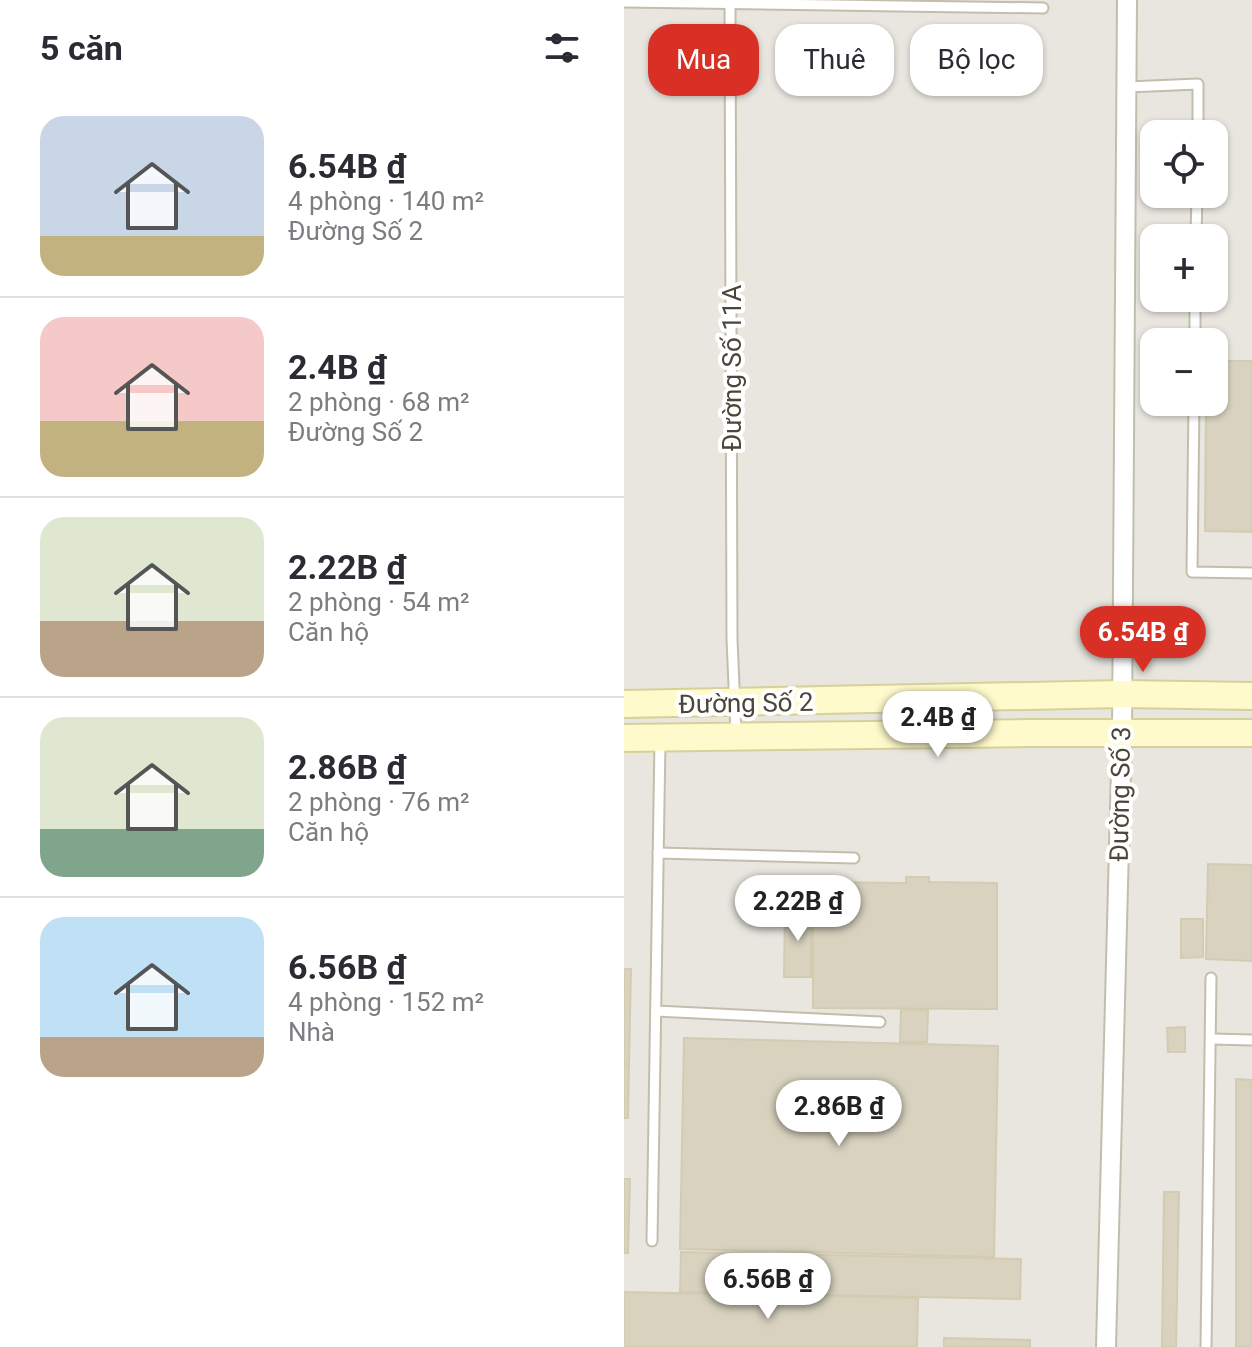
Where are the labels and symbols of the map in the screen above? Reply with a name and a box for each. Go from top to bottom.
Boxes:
street label: Đường Số 11A [717,285,747,451]
pin: 6.54B ₫ [1069,606,1217,674]
street label: Đường Số 2 [678,687,814,719]
pin: 2.4B ₫ [873,691,1003,759]
street label: Đường Số 3 [1104,726,1136,862]
pin: 2.22B ₫ [724,875,872,943]
pin: 2.86B ₫ [765,1080,913,1148]
pin: 6.56B ₫ [694,1253,842,1321]

